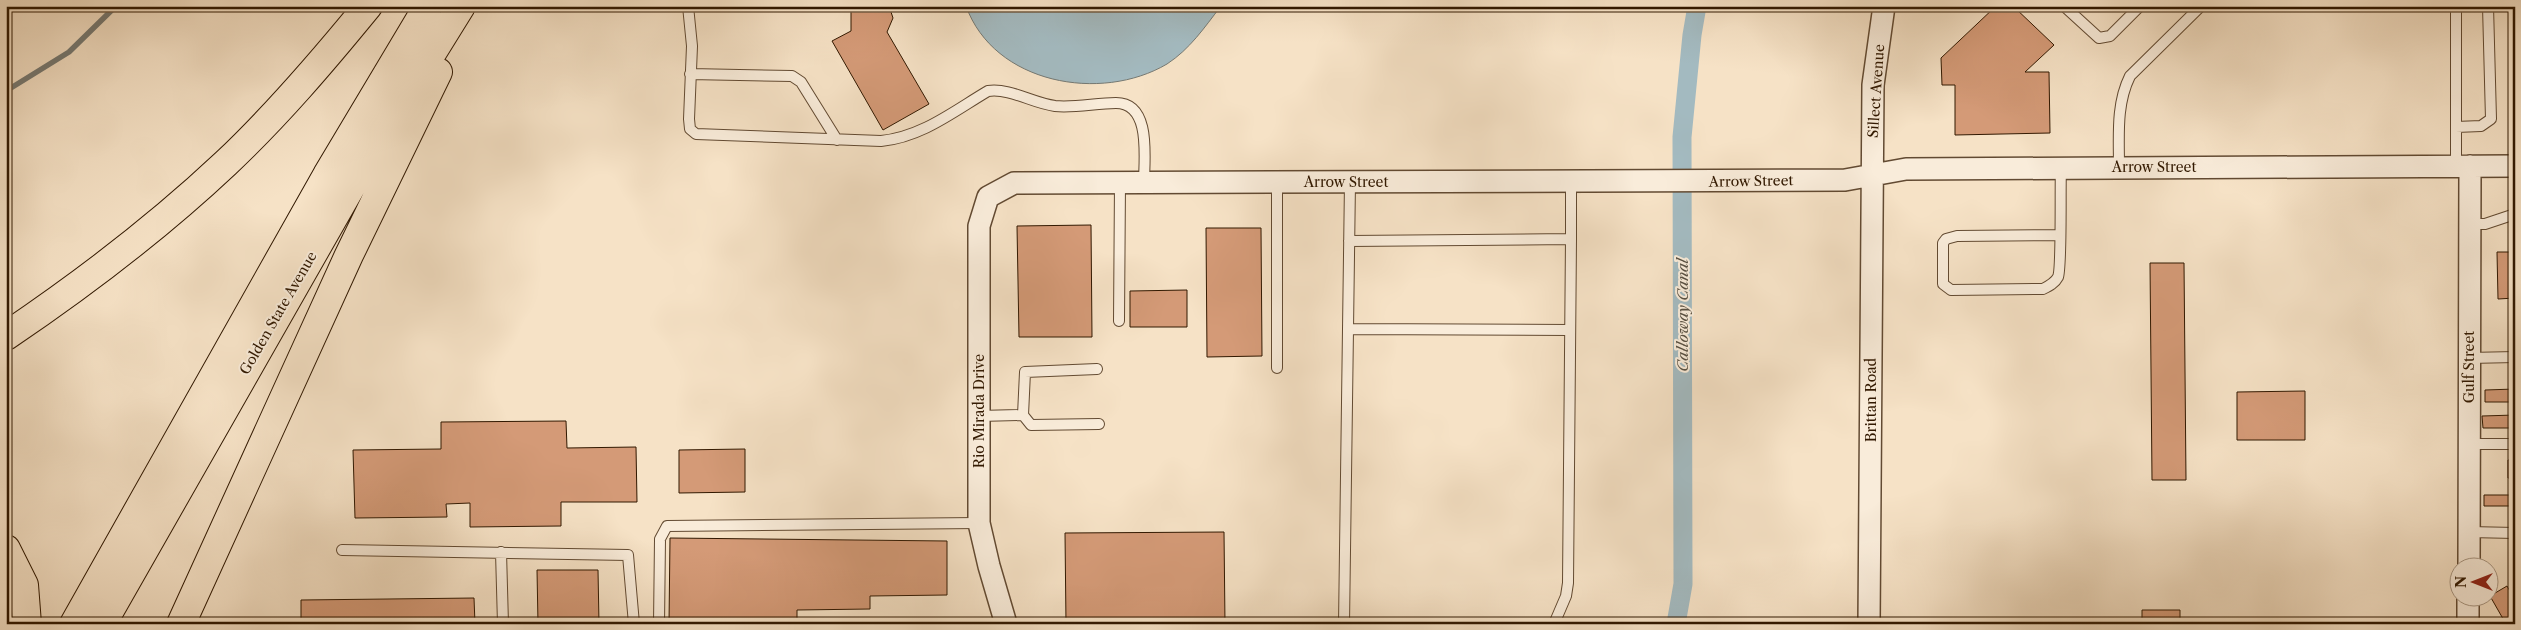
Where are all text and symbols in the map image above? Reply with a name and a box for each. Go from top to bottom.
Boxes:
street label: Sillect Avenue [1864,43,1888,139]
street label: Arrow Street [2111,158,2196,176]
street label: Arrow Street [1707,171,1794,191]
street label: Arrow Street [1303,173,1388,191]
street label: Golden State Avenue [235,248,321,378]
water label: Calloway Canal [1673,256,1692,372]
street label: Gulf Street [2460,331,2478,403]
street label: Rio Mirada Drive [970,354,988,468]
street label: Brittan Road [1862,357,1880,442]
north arrow [2448,558,2498,608]
text: N [2452,576,2470,588]

